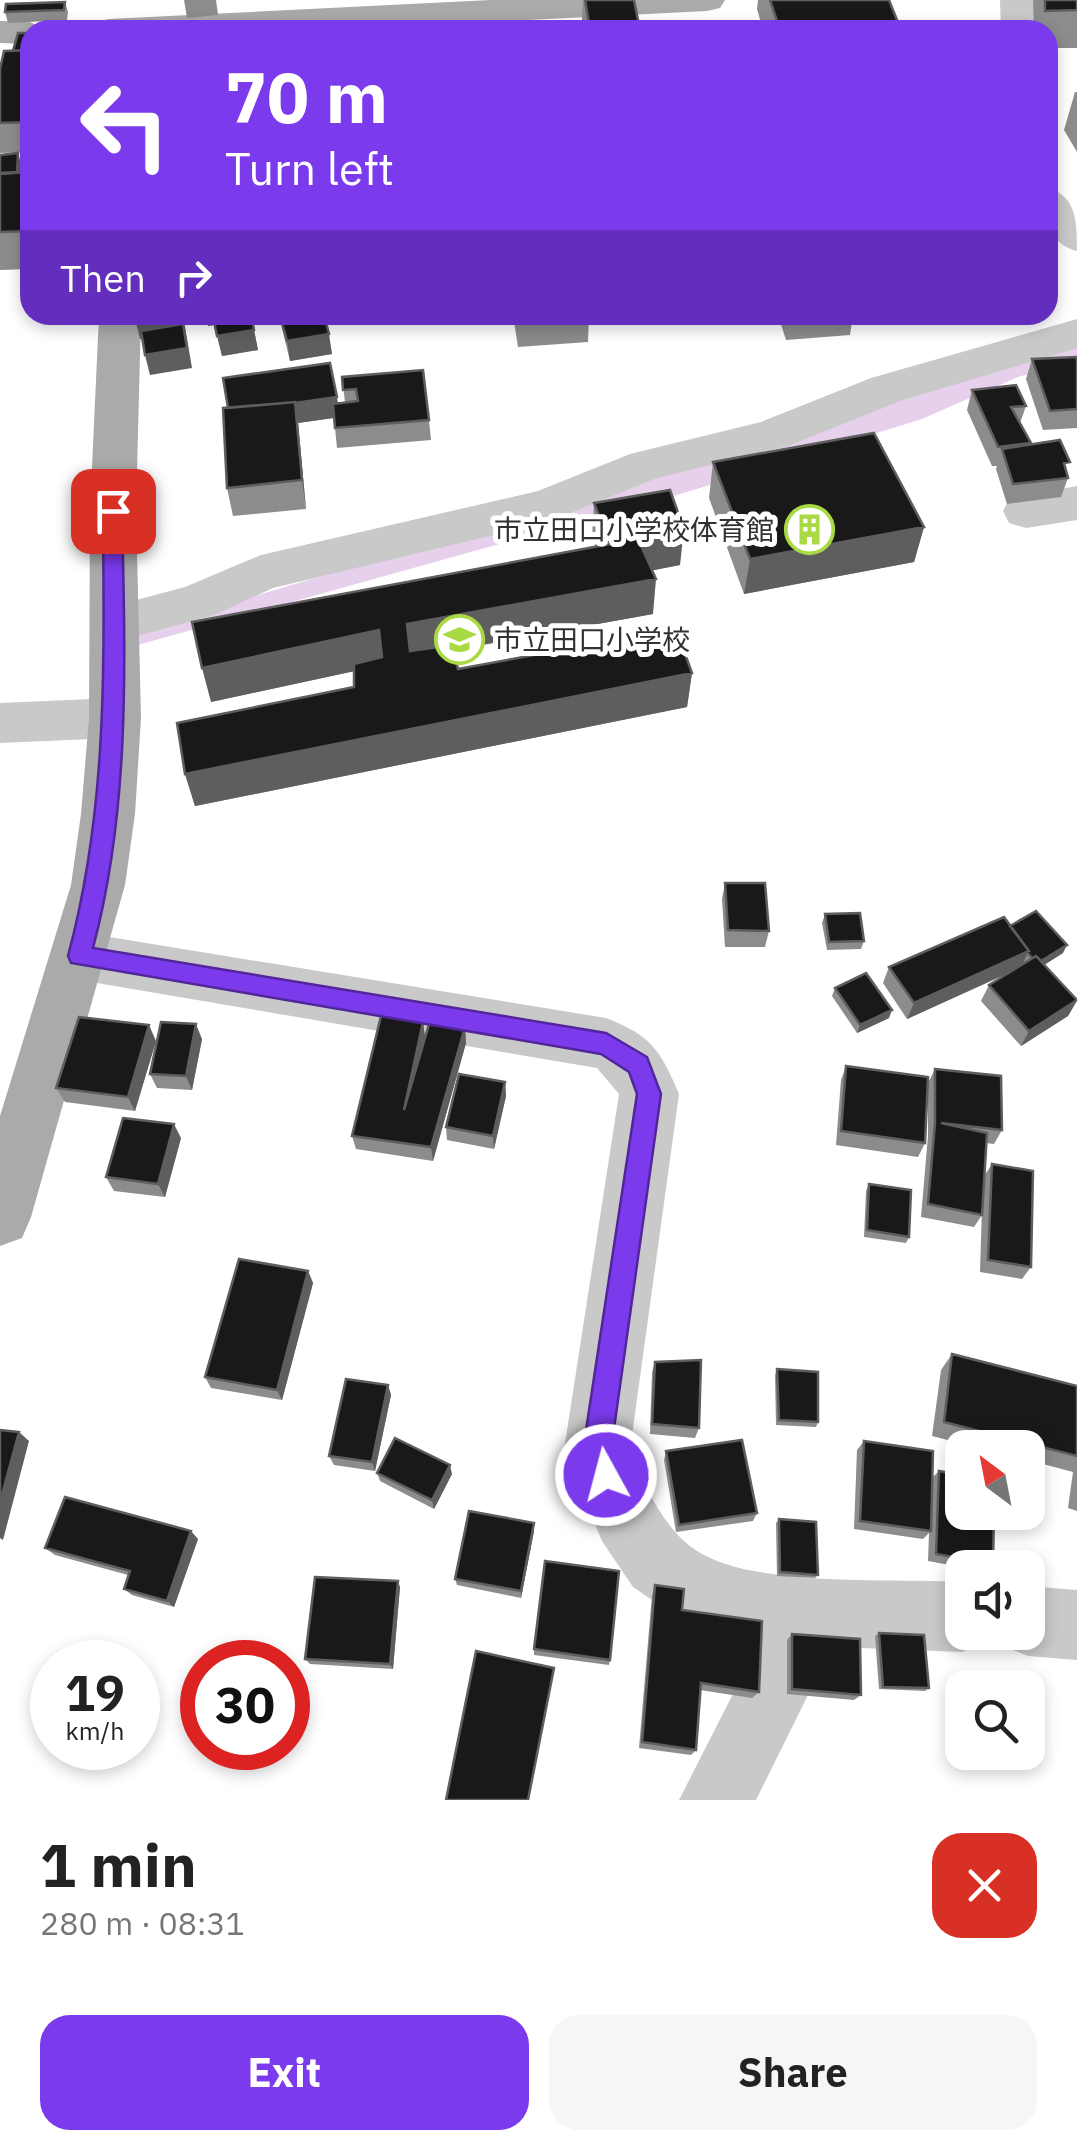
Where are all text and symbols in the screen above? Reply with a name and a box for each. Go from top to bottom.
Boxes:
text: 70 m [225,51,388,142]
icon: left [60,60,190,190]
text: Turn left [225,139,394,197]
icon: right [166,250,221,305]
text: Then [60,253,146,302]
pin [71,469,156,554]
icon: arrive [86,484,141,539]
building icon: 市立田口小学校体育館 [783,504,835,556]
place label: 市立田口小学校体育館 [494,511,774,548]
school or university icon: 市立田口小学校 [433,614,485,666]
place label: 市立田口小学校 [494,621,690,658]
position arrow [554,1423,658,1527]
north arrow [945,1430,1045,1530]
map controls [945,1430,1045,1770]
button: sound [945,1550,1045,1650]
speed limit sign: 30 [180,1640,310,1770]
text: 19 [65,1660,125,1725]
button: search [945,1670,1045,1770]
text: km/h [66,1714,124,1747]
text: 1 min [40,1825,197,1904]
button: close [932,1833,1037,1938]
text: 280 m · 08:31 [40,1902,245,1944]
button: Exit [40,2015,529,2130]
button: Share [549,2015,1037,2130]

